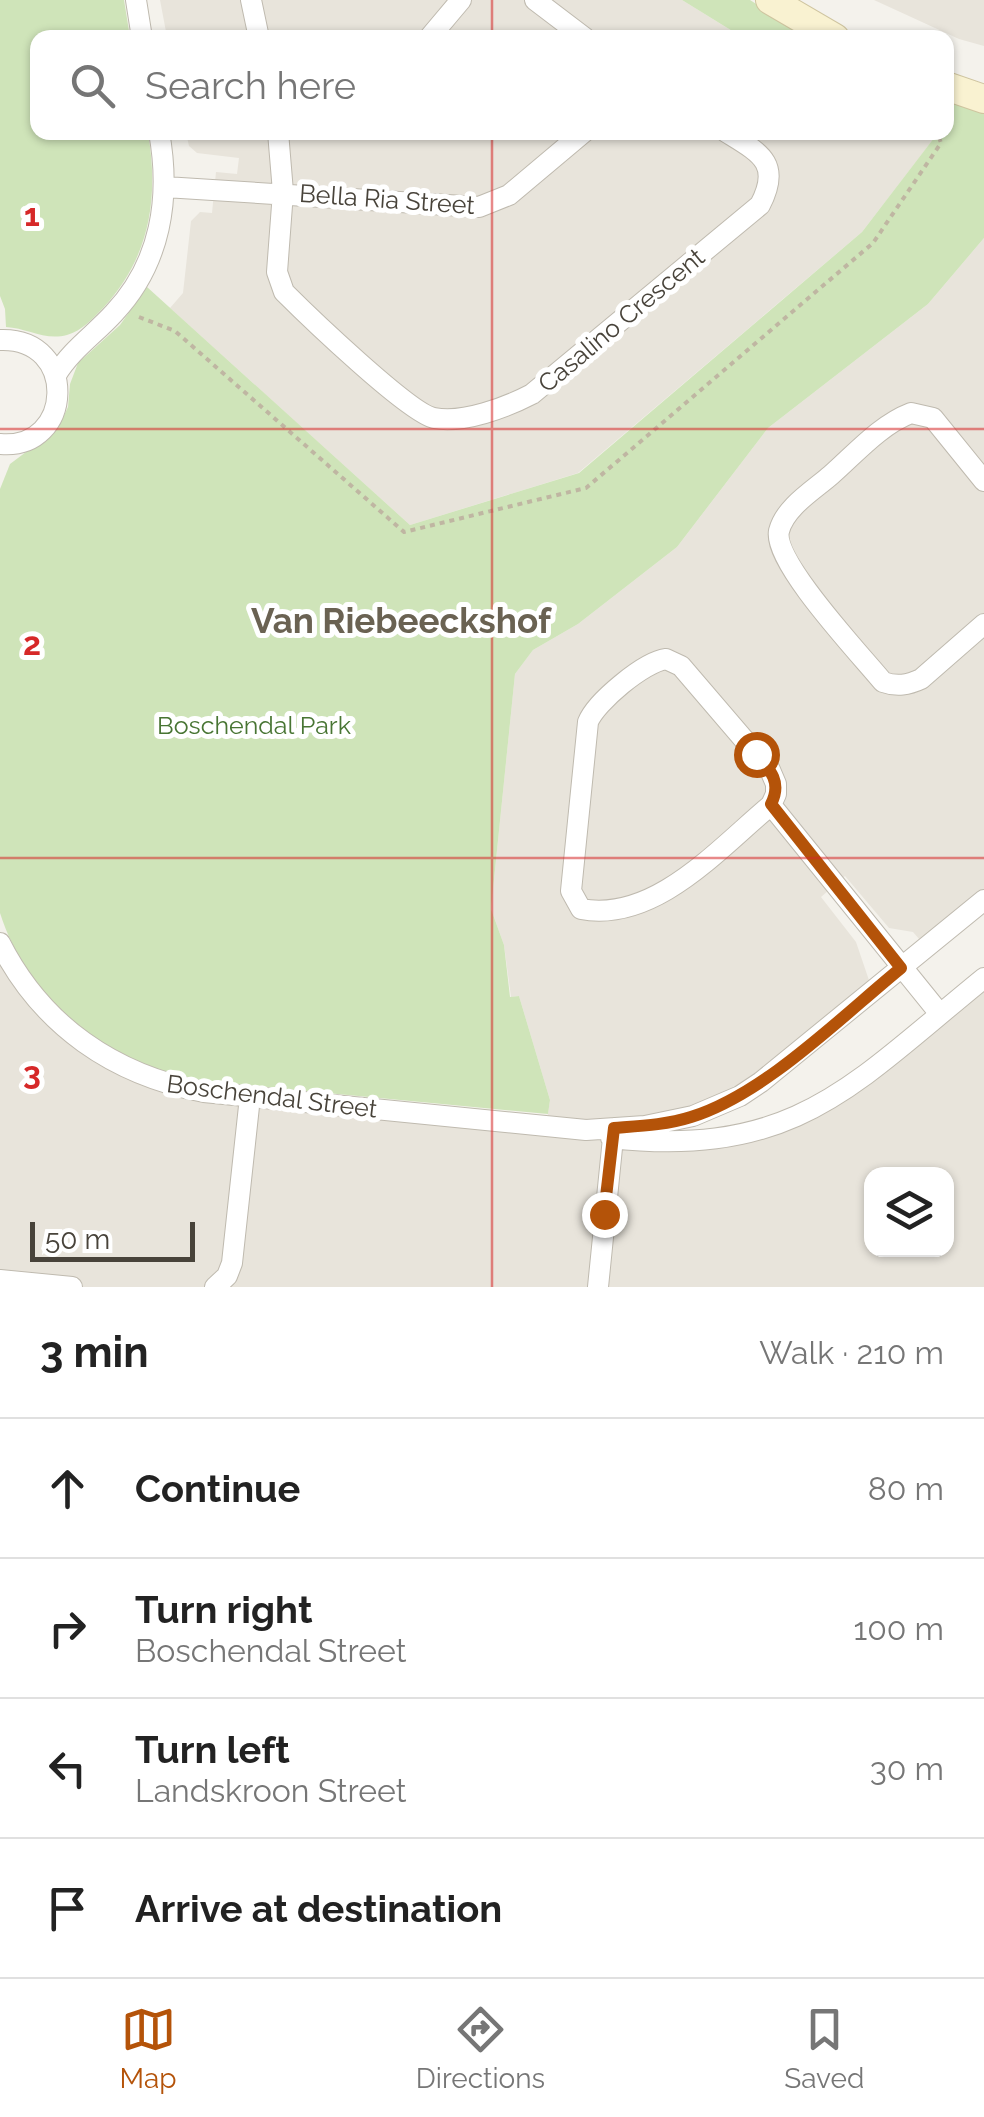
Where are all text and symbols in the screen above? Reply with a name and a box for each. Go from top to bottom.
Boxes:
search box [30,30,954,140]
icon: search [65,58,120,113]
text: Search here [145,63,356,108]
street label: Bella Ria Street [298,178,476,220]
text: 1 [24,196,40,233]
street label: Casalino Crescent [532,241,711,398]
district label: Van Riebeeckshof [251,600,552,641]
text: 2 [23,625,41,662]
park label: Boschendal Park [157,710,352,740]
route start [734,732,780,778]
text: 3 [23,1054,41,1091]
street label: Boschendal Street [165,1068,380,1124]
map controls [864,1167,954,1257]
button: layers [864,1167,954,1257]
route end [582,1192,628,1238]
scale bar [30,1217,195,1262]
text: 50 m [45,1223,110,1256]
text: 3 min [40,1328,149,1377]
text: Walk · 210 m [759,1334,944,1371]
icon: ahead [40,1461,95,1516]
text: Continue [135,1466,300,1511]
text: 80 m [868,1470,944,1507]
text: Turn right [135,1587,312,1632]
icon: right [40,1601,95,1656]
text: 100 m [854,1610,944,1647]
text: Boschendal Street [135,1632,406,1669]
text: Turn left [135,1727,290,1772]
icon: left [40,1741,95,1796]
text: 30 m [870,1750,944,1787]
text: Landskroon Street [135,1772,406,1809]
icon: arrive [40,1881,95,1936]
text: Arrive at destination [135,1886,502,1931]
tab: Map [120,2002,177,2095]
tab: Directions [416,2002,545,2095]
tab: Saved [784,2002,864,2095]

